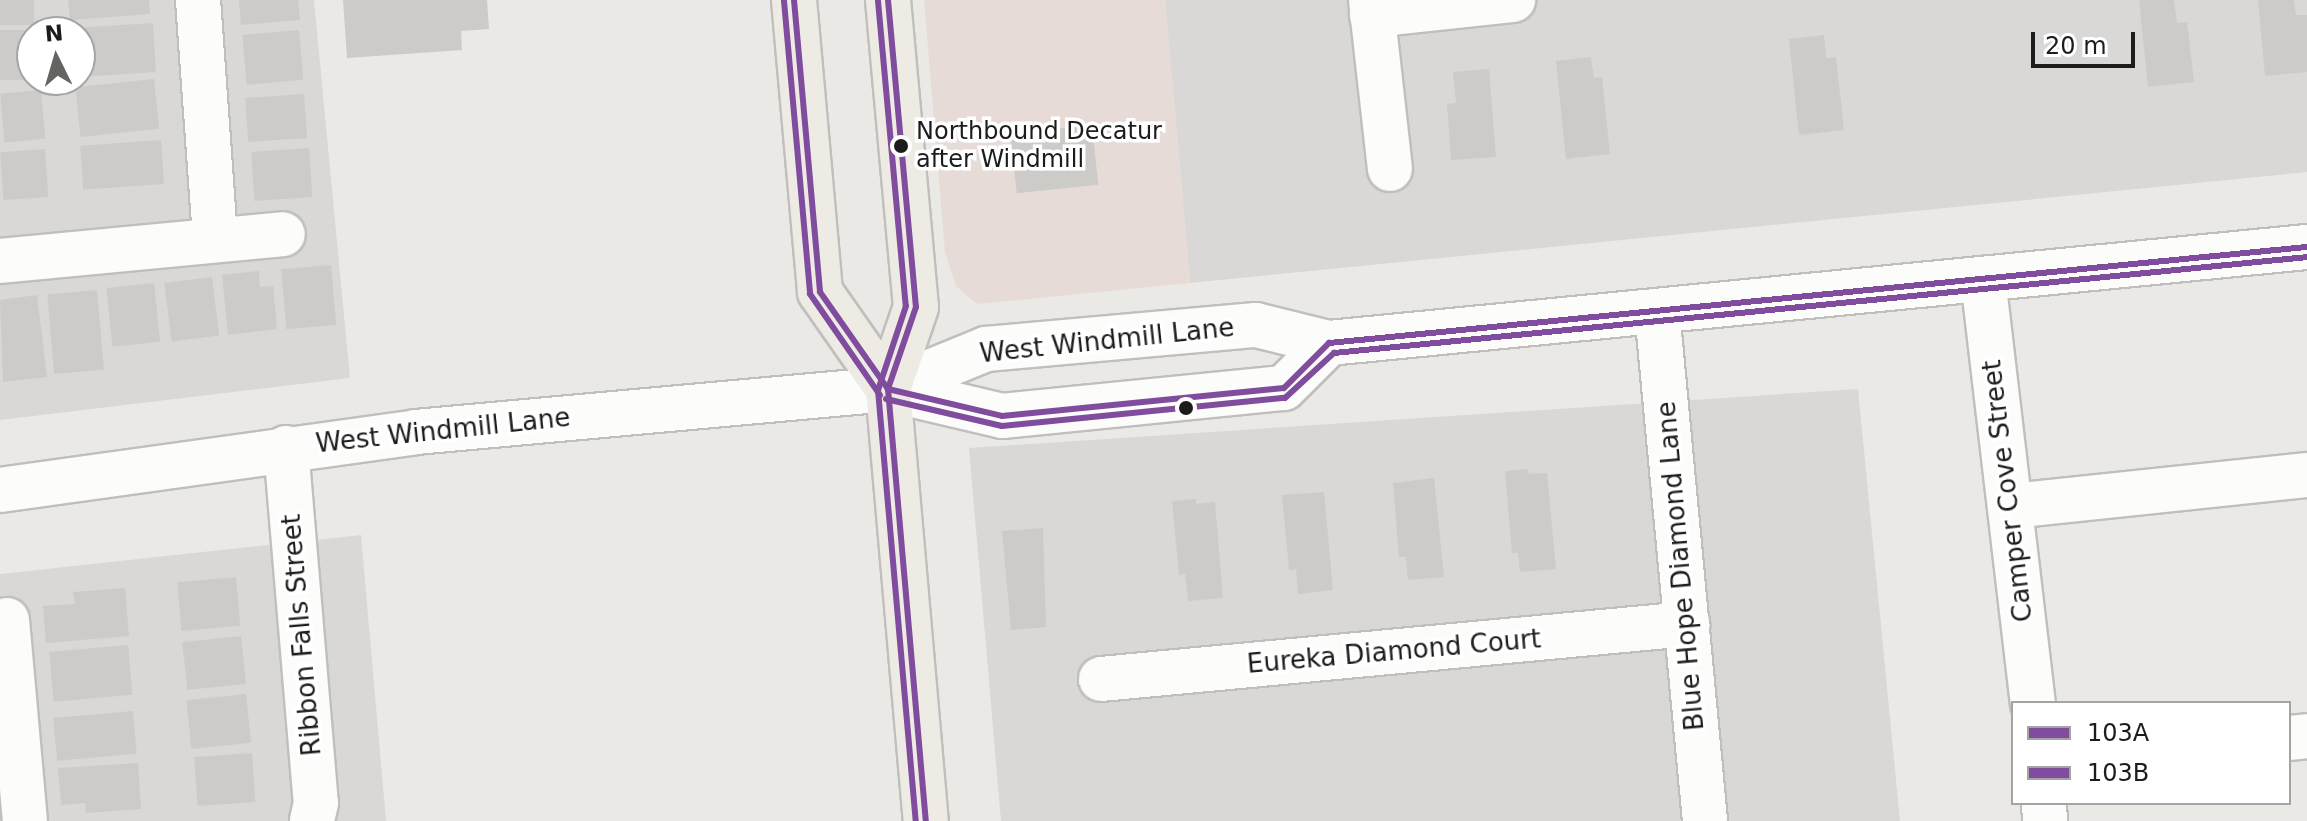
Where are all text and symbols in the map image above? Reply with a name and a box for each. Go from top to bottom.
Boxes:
north arrow [16,16,96,96]
scale bar [2035,16,2139,66]
text: N [44,20,64,47]
text: 20 m [2045,32,2107,60]
place label: Northbound Decatur after Windmill [916,118,1162,174]
marker: Northbound Decatur after Windmill [893,138,909,154]
street label: West Windmill Lane [978,312,1236,370]
street label: Camper Cove Street [1976,358,2040,624]
unlabelled marker [1178,400,1194,416]
street label: Blue Hope Diamond Lane [1651,400,1711,732]
street label: West Windmill Lane [314,402,572,460]
street label: Ribbon Falls Street [276,513,328,757]
street label: Eureka Diamond Court [1246,624,1542,680]
legend [2011,701,2291,805]
text: 103A [2087,719,2149,747]
text: 103B [2087,759,2149,787]

